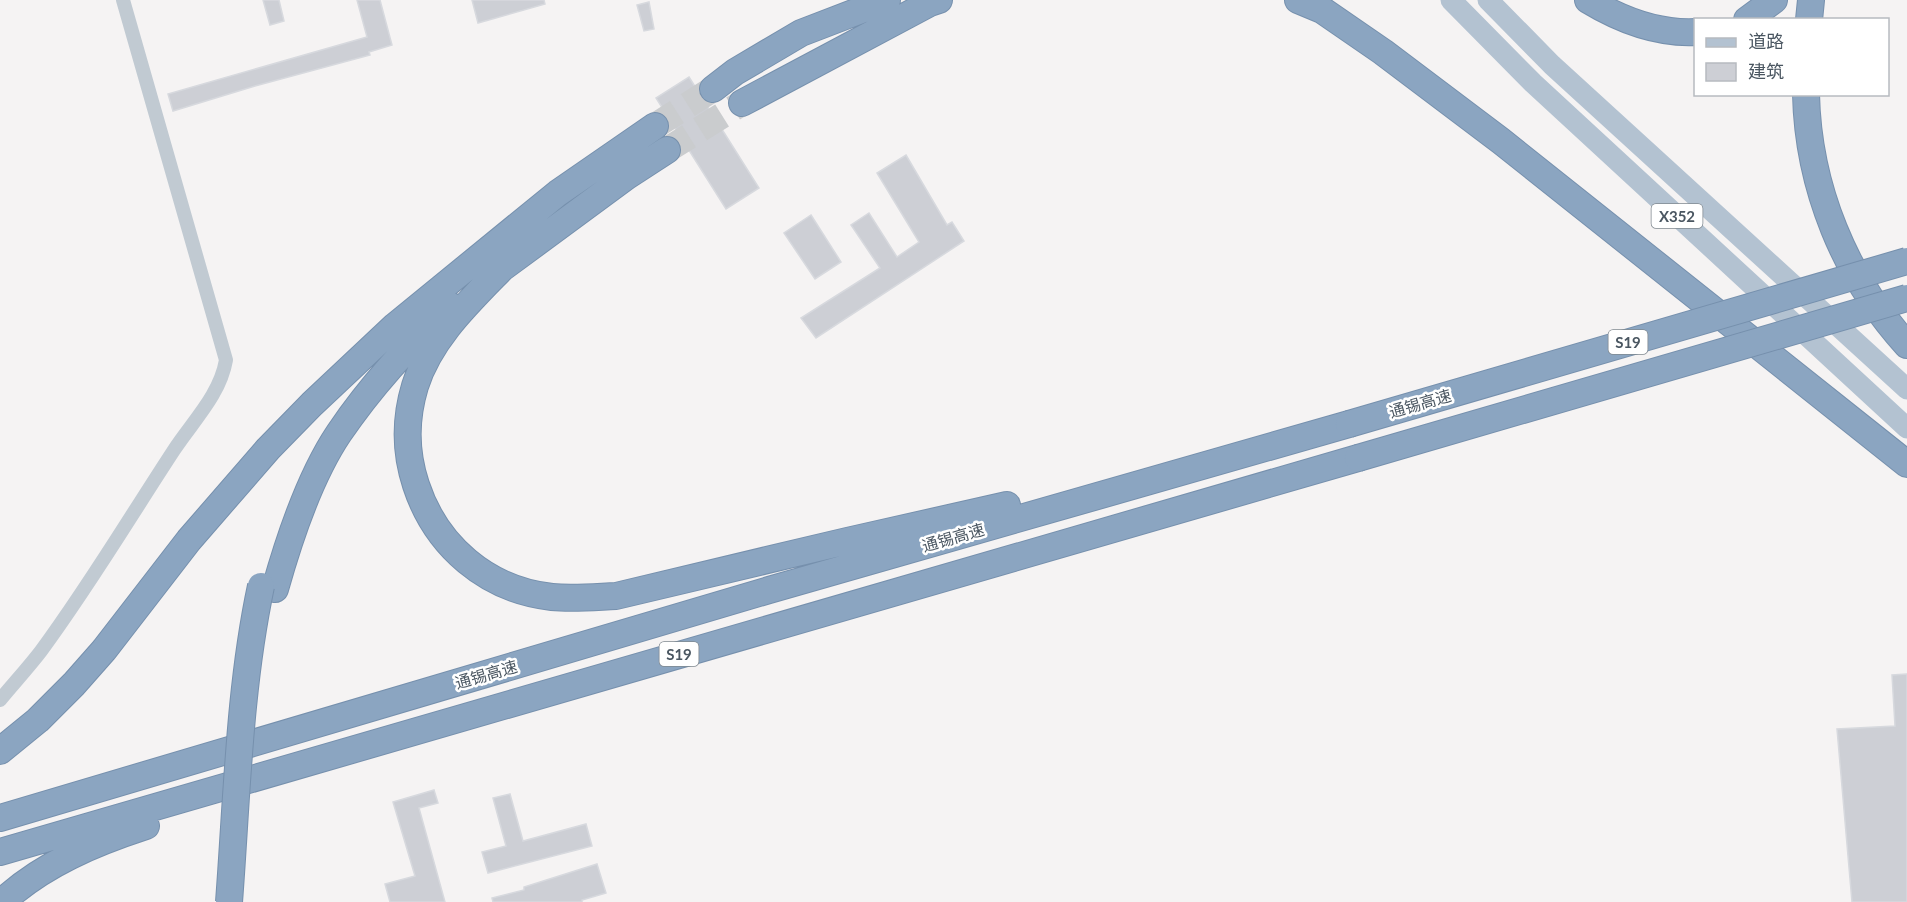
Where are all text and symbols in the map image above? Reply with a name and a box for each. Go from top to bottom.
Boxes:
legend [1694,18,1889,96]
text: 道路 [1748,30,1784,52]
text: 建筑 [1748,60,1784,82]
road number: X352 [1652,204,1702,228]
road number: S19 [1608,330,1648,354]
street label: 通锡高速 [1387,385,1453,421]
street label: 通锡高速 [920,519,986,555]
road number: S19 [660,642,698,666]
street label: 通锡高速 [453,656,519,692]

